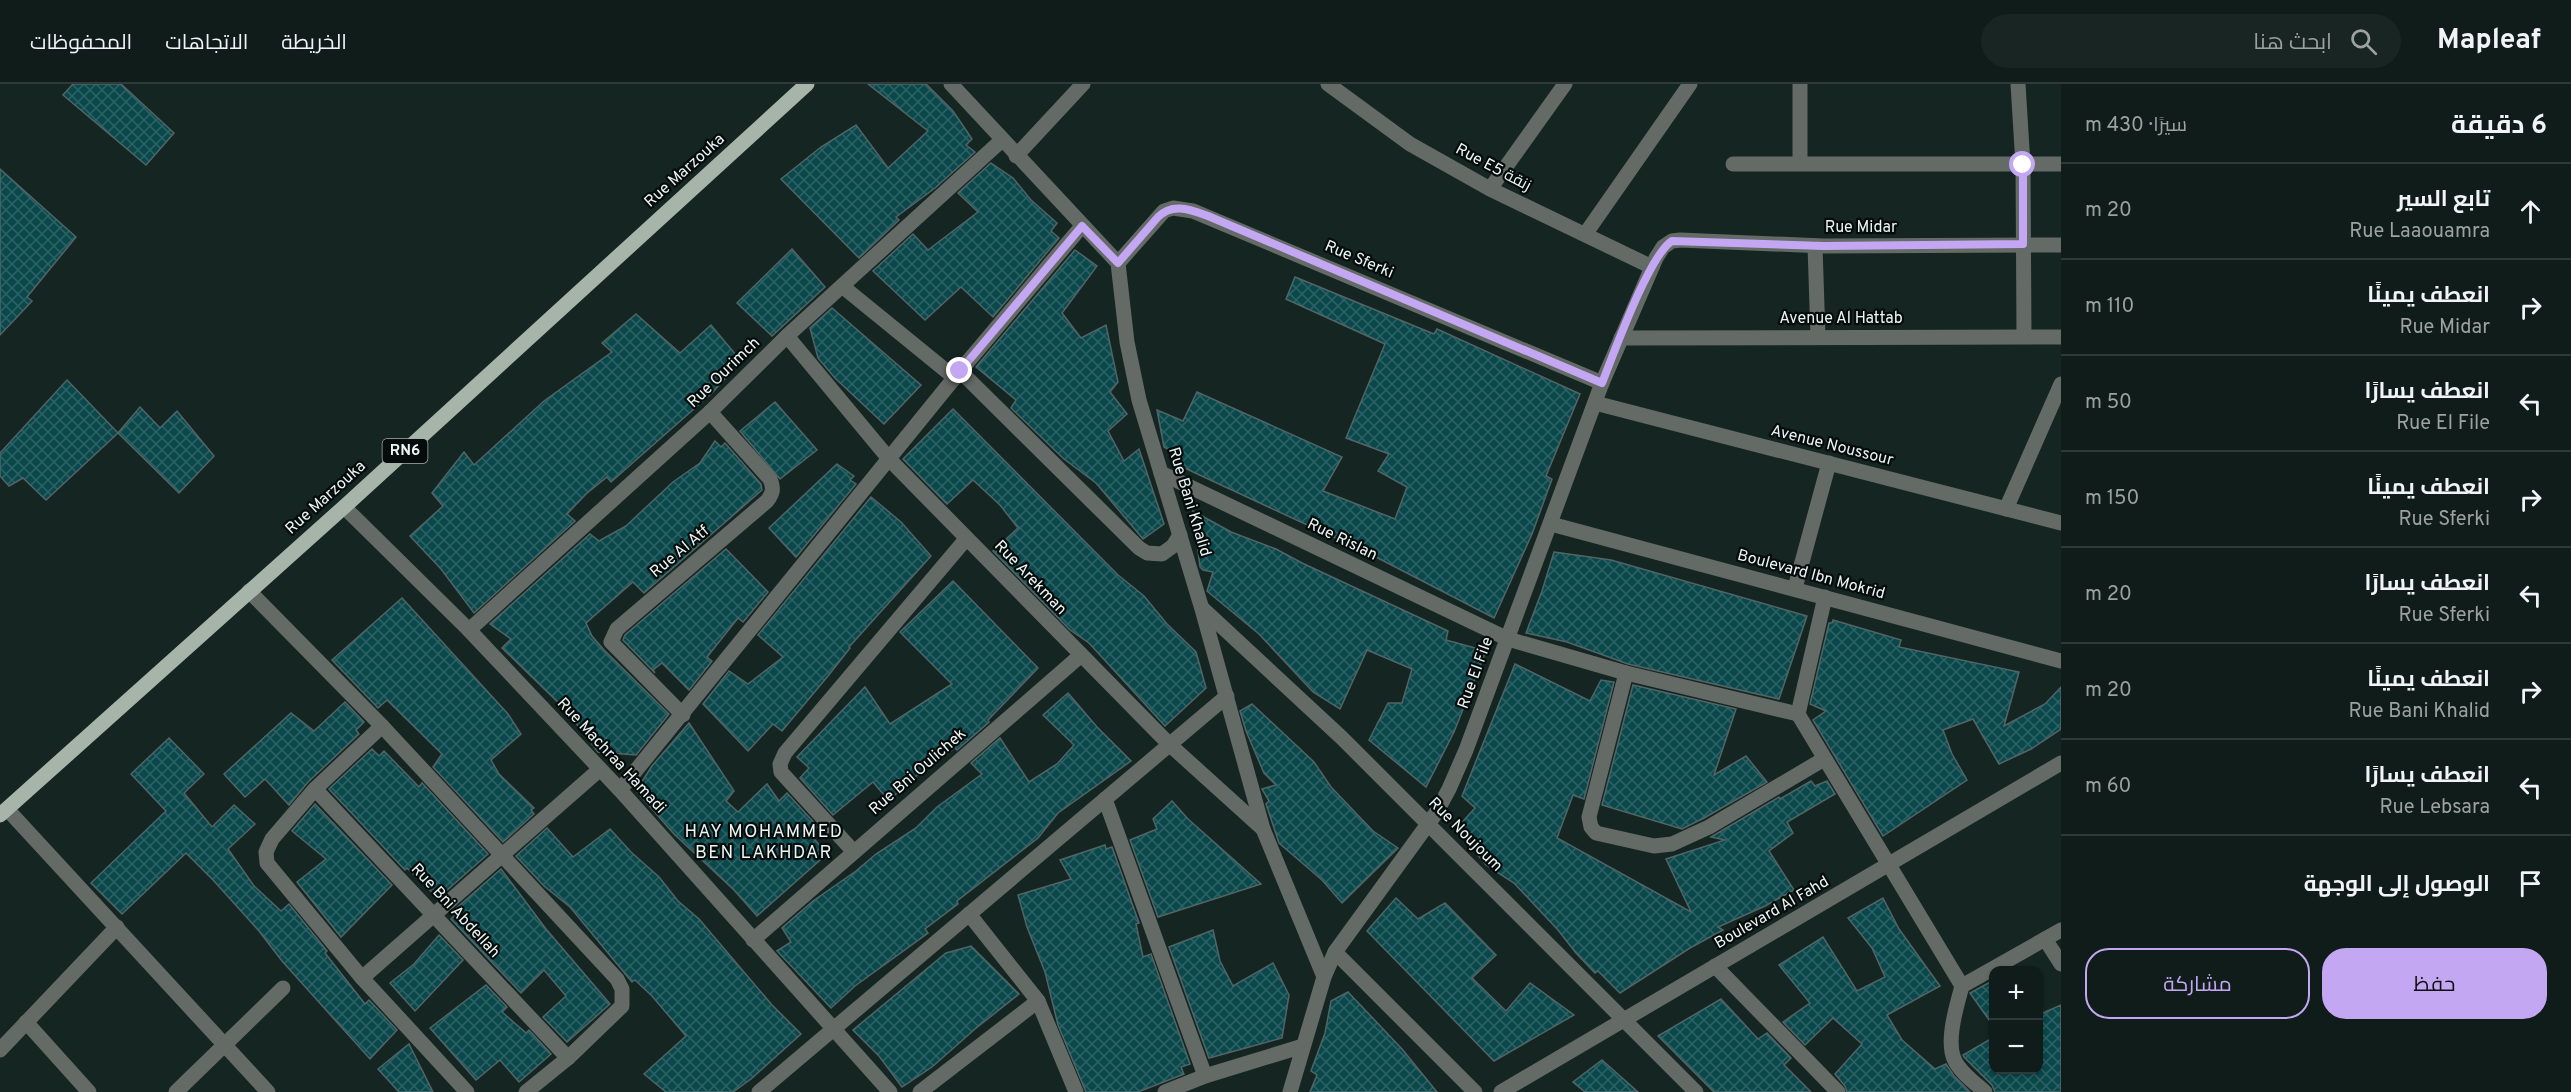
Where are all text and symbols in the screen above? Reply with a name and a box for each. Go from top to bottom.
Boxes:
search box [1981,14,2401,68]
text: Mapleaf [2437,23,2541,59]
icon: search [2347,25,2380,58]
text: المحفوظات [30,30,132,57]
text: الاتجاهات [165,30,248,57]
text: الخريطة [281,30,347,57]
text: ابحث هنا [2253,30,2332,57]
text: 6 دقيقة [2451,110,2547,143]
text: سيرًا · 430 m [2085,113,2187,139]
street label: Rue Marzouka [641,130,729,212]
street label: Rue E5 زنقة [1452,140,1534,196]
route start [2009,151,2035,177]
text: تابع السير [2397,187,2490,214]
icon: ahead [2514,195,2547,228]
text: 20 m [2085,198,2132,224]
street label: Rue Midar [1825,218,1897,238]
text: Rue Laaouamra [2349,219,2490,245]
street label: Rue Sferki [1321,237,1397,283]
text: انعطف يمينًا [2367,283,2490,310]
icon: right [2514,291,2547,324]
text: 110 m [2085,294,2134,320]
street label: Avenue Al Hattab [1779,309,1903,329]
text: Rue Midar [2399,315,2490,341]
street label: Rue Ourimch [683,333,765,413]
route end [946,357,972,383]
text: انعطف يسارًا [2365,379,2490,406]
icon: left [2514,387,2547,420]
text: 50 m [2085,390,2132,416]
text: Rue El File [2396,411,2490,437]
street label: Avenue Noussour [1769,421,1895,471]
road number: RN6 [382,439,428,463]
street label: Rue Bani Khalid [1163,445,1215,559]
street label: Rue Marzouka [282,457,370,539]
text: انعطف يمينًا [2367,475,2490,502]
icon: right [2514,483,2547,516]
text: 150 m [2085,486,2139,512]
text: Rue Sferki [2399,507,2490,533]
street label: Rue Rislan [1304,514,1380,566]
street label: Rue Al Atf [646,521,714,583]
street label: Rue Arekman [989,536,1071,620]
street label: Boulevard Ibn Mokrid [1735,546,1887,604]
text: انعطف يسارًا [2365,571,2490,598]
icon: left [2514,579,2547,612]
text: 20 m [2085,582,2132,608]
text: Rue Sferki [2399,603,2490,629]
street label: Rue El File [1454,634,1498,712]
text: انعطف يمينًا [2367,667,2490,694]
icon: right [2514,675,2547,708]
text: 20 m [2085,678,2132,704]
street label: Rue Machraa Hamadi [552,694,670,818]
text: Rue Bani Khalid [2349,699,2490,725]
street label: Rue Bni Oulichek [865,724,971,820]
text: انعطف يسارًا [2365,763,2490,790]
icon: left [2514,771,2547,804]
text: 60 m [2085,774,2131,800]
street label: Rue Noujoum [1424,794,1506,876]
text: Rue Lebsara [2380,795,2490,821]
district label: HAY MOHAMMED BEN LAKHDAR [684,821,844,865]
street label: Rue Bni Abdellah [406,860,504,962]
icon: arrive [2514,867,2547,900]
street label: Boulevard Al Fahd [1711,872,1833,954]
text: الوصول إلى الوجهة [2304,872,2490,899]
button: مشاركة [2085,948,2310,1019]
button: حفظ [2322,948,2547,1019]
map controls [1989,966,2043,1074]
button: + [1989,966,2043,1020]
button: − [1989,1020,2043,1074]

